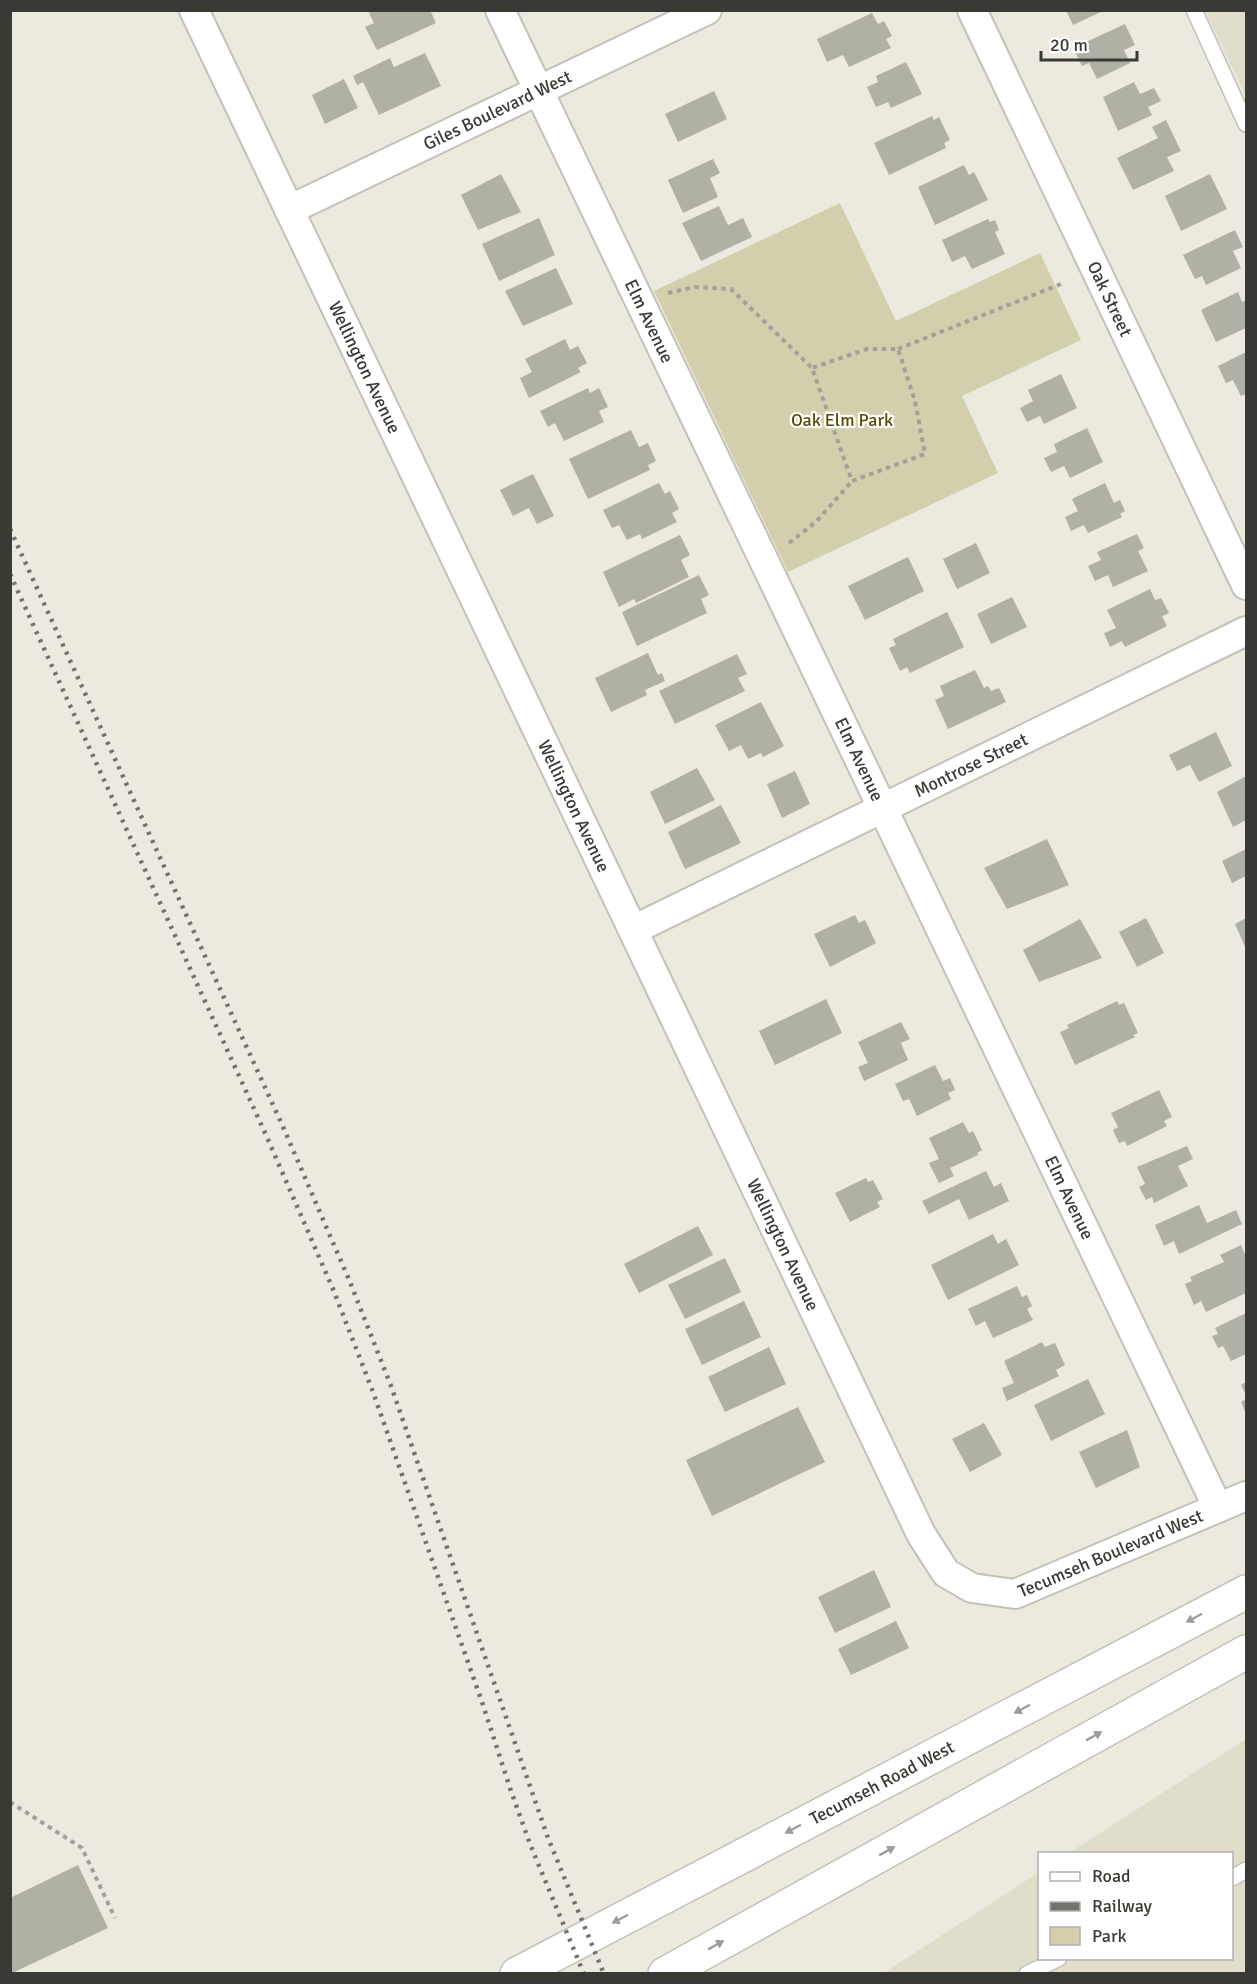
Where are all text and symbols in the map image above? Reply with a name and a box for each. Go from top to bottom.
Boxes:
scale bar [1041,24,1137,62]
text: 20 m [1050,34,1088,56]
street label: Giles Boulevard West [420,66,575,155]
street label: Oak Street [1082,258,1137,340]
street label: Elm Avenue [620,276,679,367]
street label: Wellington Avenue [324,298,405,437]
park label: Oak Elm Park [791,409,893,431]
street label: Elm Avenue [830,714,889,805]
street label: Montrose Street [911,728,1031,802]
street label: Wellington Avenue [533,736,615,876]
street label: Elm Avenue [1040,1152,1099,1243]
street label: Wellington Avenue [742,1175,824,1314]
street label: Tecumseh Boulevard West [1015,1505,1206,1602]
one-way arrow [1186,1614,1203,1623]
one-way arrow [1013,1704,1030,1714]
one-way arrow [1086,1731,1103,1741]
street label: Tecumseh Road West [806,1736,958,1830]
one-way arrow [784,1824,801,1834]
one-way arrow [878,1846,895,1856]
legend [1038,1852,1233,1960]
text: Road [1092,1865,1131,1887]
text: Railway [1092,1895,1153,1917]
one-way arrow [612,1915,629,1924]
text: Park [1092,1925,1127,1947]
one-way arrow [708,1940,725,1950]

